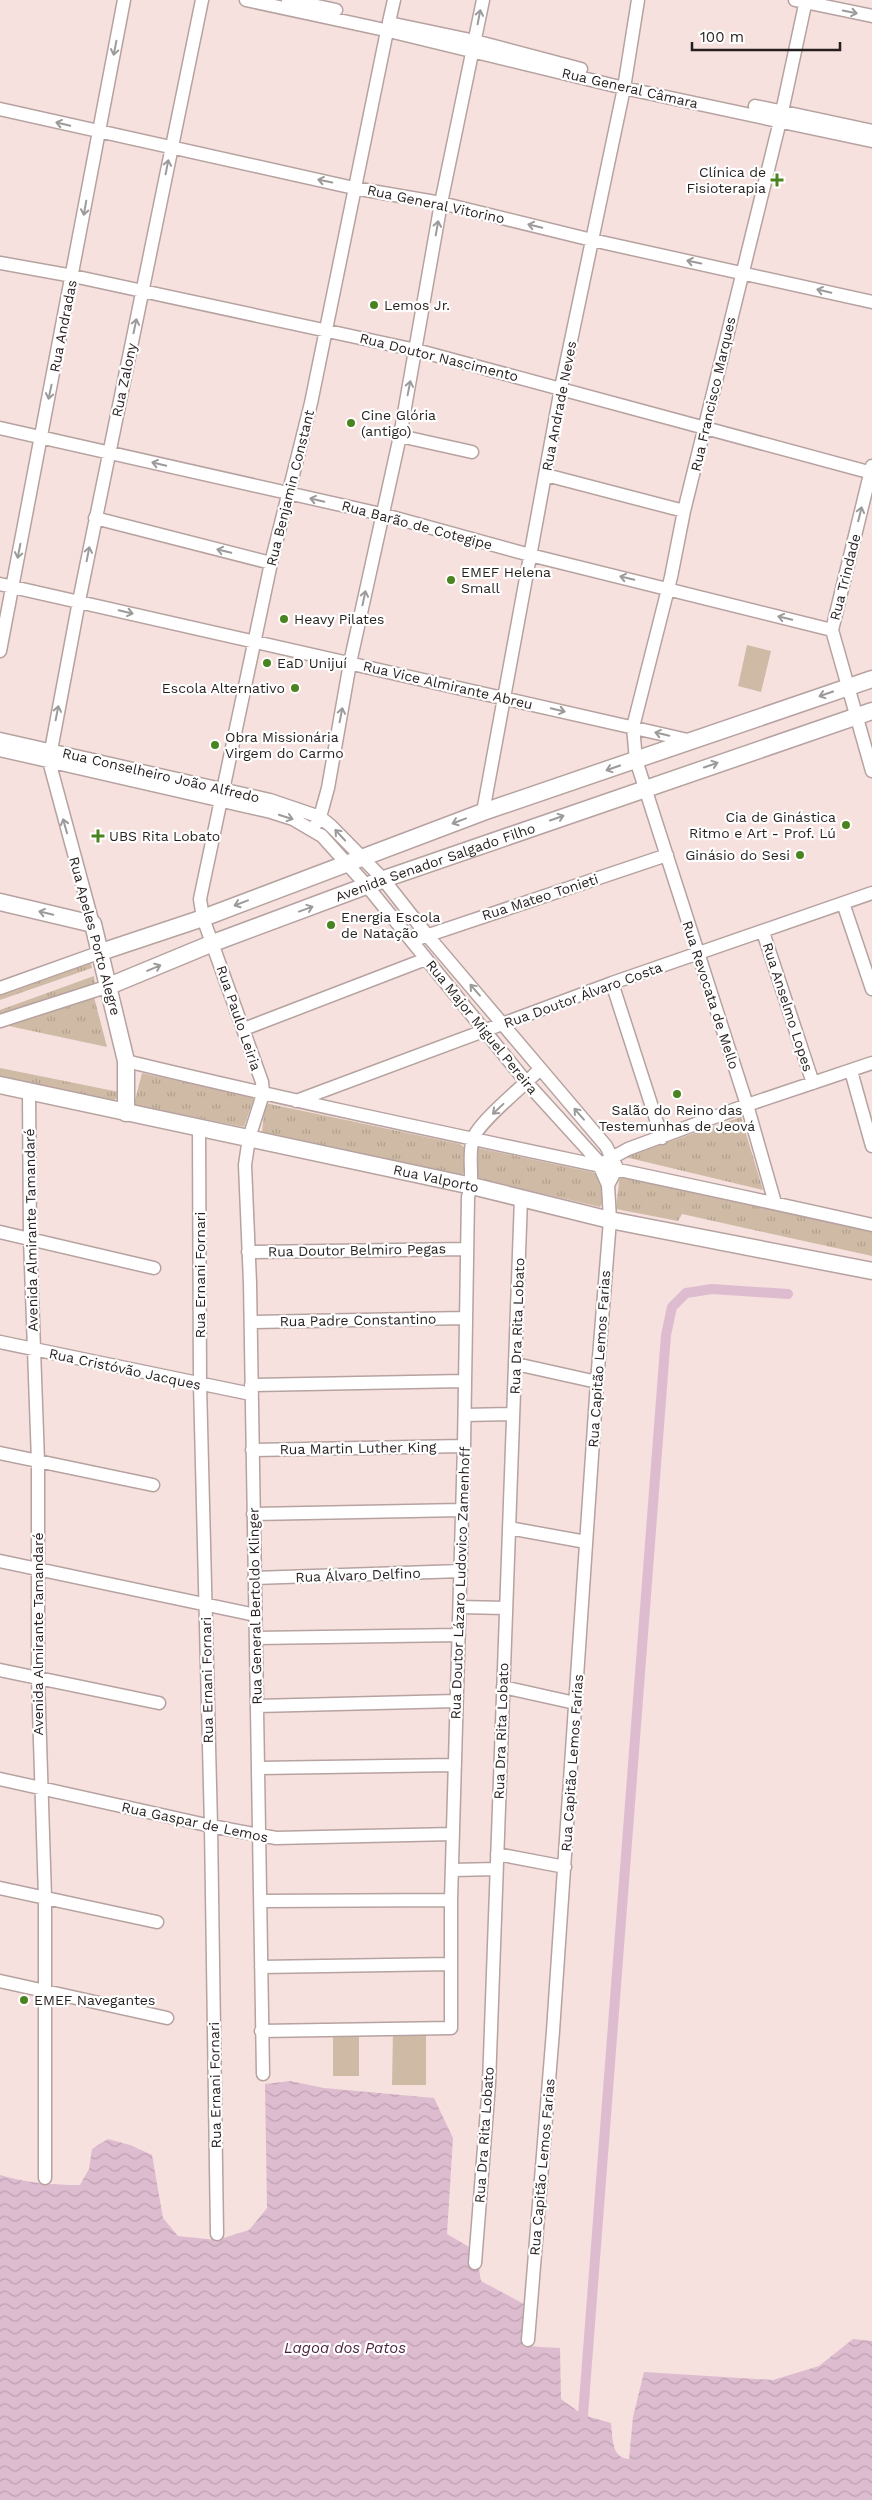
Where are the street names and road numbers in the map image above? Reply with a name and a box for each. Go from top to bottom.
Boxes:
street label: Rua General Câmara [560,65,700,111]
street label: Rua General Vitorino [366,182,506,226]
street label: Rua Andradas [46,278,80,374]
street label: Rua Francisco Marques [687,315,739,473]
street label: Rua Doutor Nascimento [358,330,520,384]
street label: Rua Andrade Neves [539,340,579,472]
street label: Rua Zalony [108,341,140,418]
street label: Rua Benjamin Constant [263,408,317,568]
street label: Rua Barão de Cotegipe [340,497,494,553]
street label: Rua Trindade [826,532,864,622]
street label: Rua Vice Almirante Abreu [362,658,534,712]
street label: Rua Conselheiro João Alfredo [61,744,261,806]
street label: Avenida Senador Salgado Filho [333,820,537,905]
street label: Rua Apeles Porto Alegre [66,855,124,1017]
street label: Rua Mateo Tonieti [480,871,600,923]
street label: Rua Revocata de Mello [679,919,743,1071]
street label: Rua Anselmo Lopes [760,941,816,1073]
street label: Rua Major Miguel Pereira [423,957,541,1097]
street label: Rua Doutor Álvaro Costa [502,959,664,1031]
street label: Rua Paulo Leiria [214,963,265,1073]
street label: Avenida Almirante Tamandaré [21,1128,41,1332]
street label: Rua Valporto [392,1161,481,1195]
street label: Rua Ernani Fornari [192,1212,208,1338]
street label: Rua Doutor Belmiro Pegas [268,1240,446,1260]
street label: Rua Dra Rita Lobato [507,1257,527,1395]
street label: Rua Capitão Lemos Farias [585,1270,613,1448]
street label: Rua Padre Constantino [279,1311,437,1329]
street label: Rua Cristóvão Jacques [48,1345,202,1393]
street label: Rua Martin Luther King [279,1439,437,1457]
street label: Rua Doutor Lázaro Ludovico Zamenhoff [447,1446,473,1720]
street label: Rua General Bertoldo Klinger [245,1507,265,1705]
street label: Avenida Almirante Tamandaré [30,1532,46,1736]
street label: Rua Álvaro Delfino [295,1565,421,1585]
street label: Rua Ernani Fornari [198,1617,216,1743]
street label: Rua Dra Rita Lobato [491,1662,511,1800]
street label: Rua Capitão Lemos Farias [558,1674,586,1852]
street label: Rua Gaspar de Lemos [120,1799,270,1845]
street label: Rua Ernani Fornari [206,2022,224,2148]
street label: Rua Dra Rita Lobato [471,2066,497,2204]
street label: Rua Capitão Lemos Farias [526,2078,558,2256]

